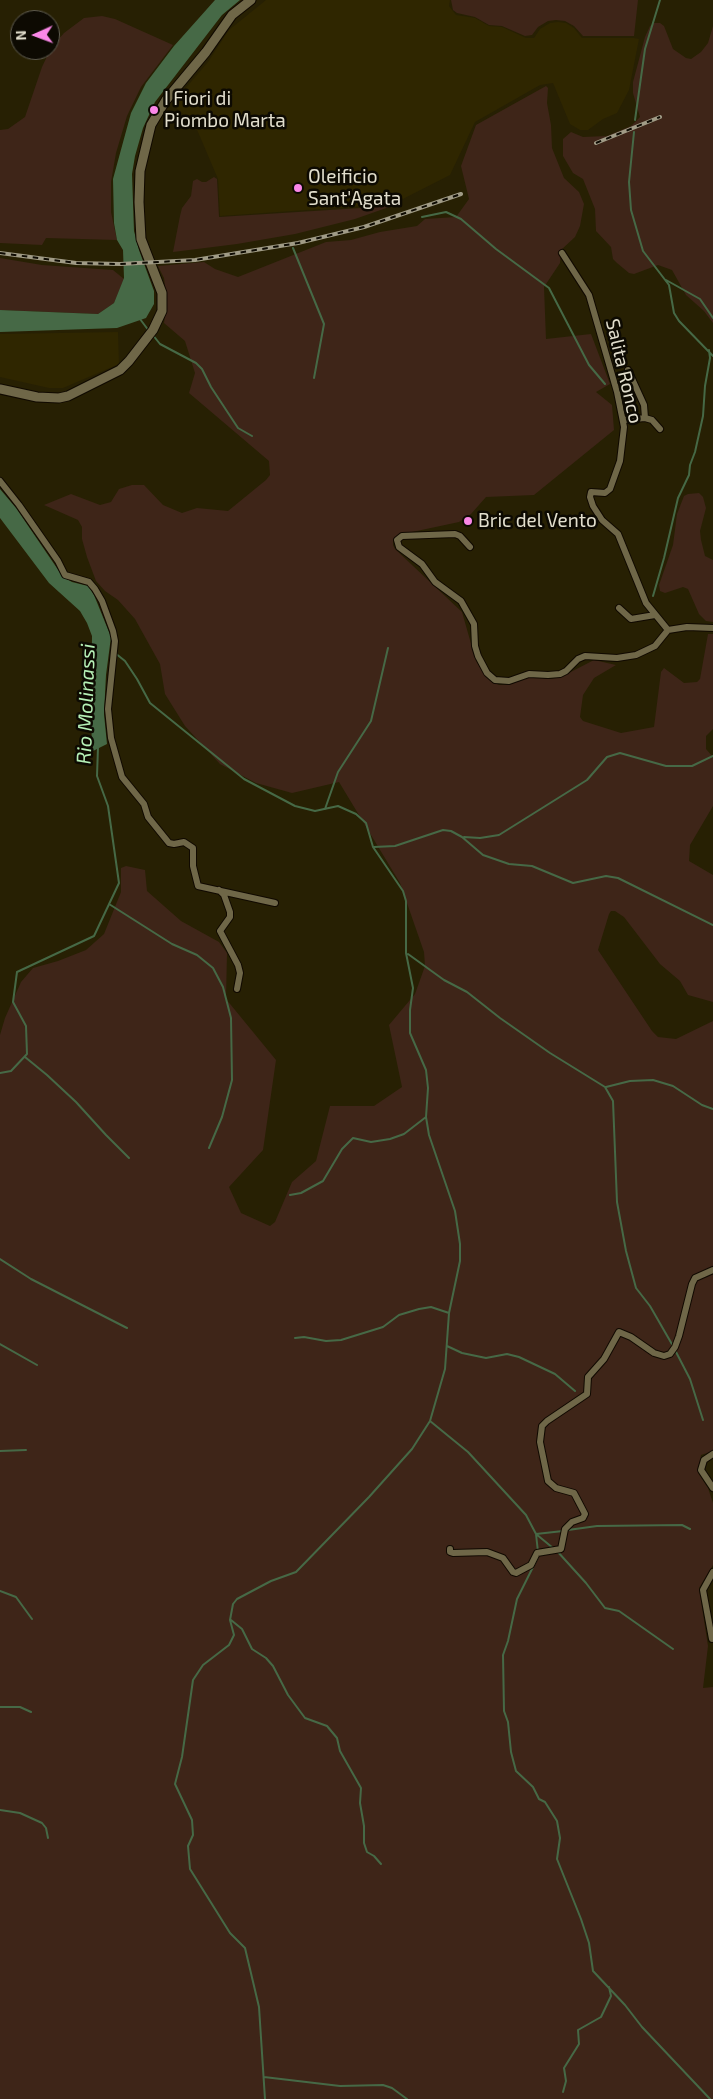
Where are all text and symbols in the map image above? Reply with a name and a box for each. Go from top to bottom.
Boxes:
north arrow [10,10,60,60]
text: N [12,30,29,41]
place label: I Fiori di Piombo Marta [164,88,286,132]
marker: I Fiori di Piombo Marta [148,104,160,116]
place label: Oleificio Sant'Agata [308,166,401,210]
marker: Oleificio Sant'Agata [292,182,304,194]
street label: Salita Ronco [601,316,647,426]
place label: Bric del Vento [478,510,597,532]
marker: Bric del Vento [462,515,474,527]
water label: Rio Molinassi [72,643,100,765]

